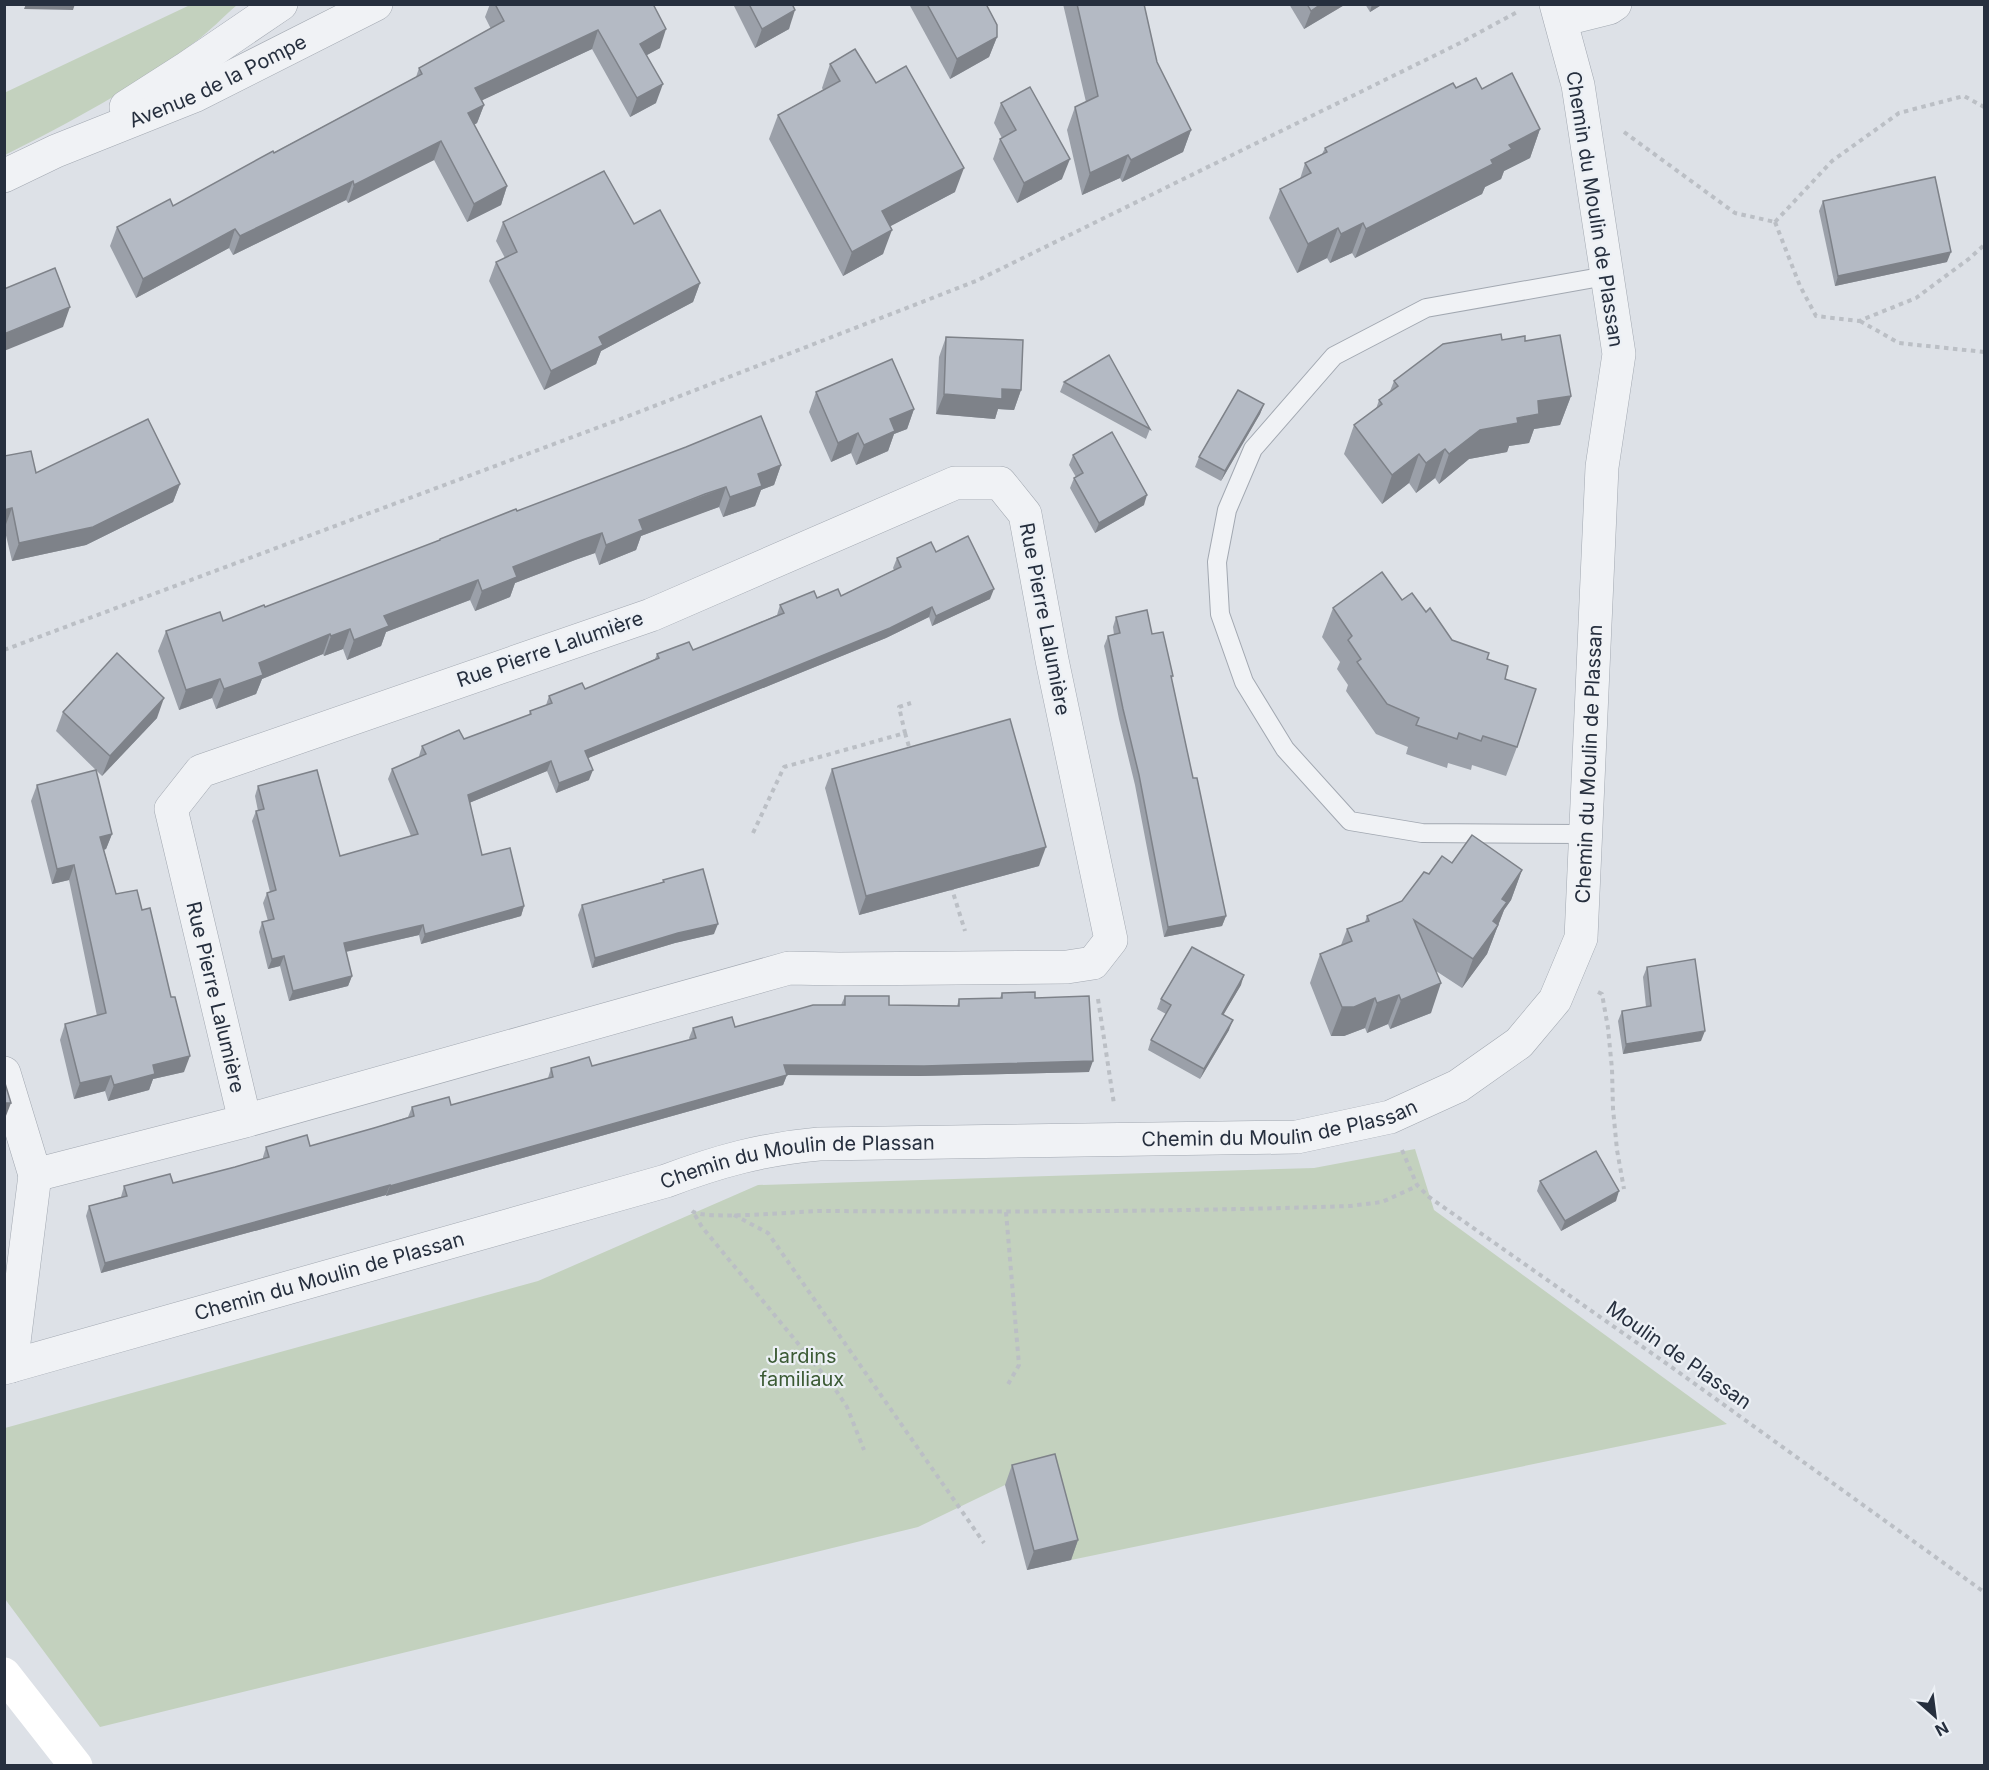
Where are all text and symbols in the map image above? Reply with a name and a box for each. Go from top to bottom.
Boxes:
street label: Avenue de la Pompe [126,29,310,133]
street label: Chemin du Moulin de Plassan [1561,69,1629,349]
street label: Rue Pierre Lalumière [1015,521,1075,717]
street label: Rue Pierre Lalumière [454,606,646,692]
street label: Chemin du Moulin de Plassan [1571,624,1607,904]
street label: Rue Pierre Lalumière [181,899,250,1095]
street label: Chemin du Moulin de Plassan [1141,1094,1421,1151]
street label: Chemin du Moulin de Plassan [657,1130,935,1194]
street label: Chemin du Moulin de Plassan [192,1227,467,1326]
street label: Moulin de Plassan [1602,1296,1756,1414]
park label: Jardins familiaux [760,1344,844,1391]
north arrow [1905,1686,1965,1746]
text: N [1932,1718,1952,1741]

